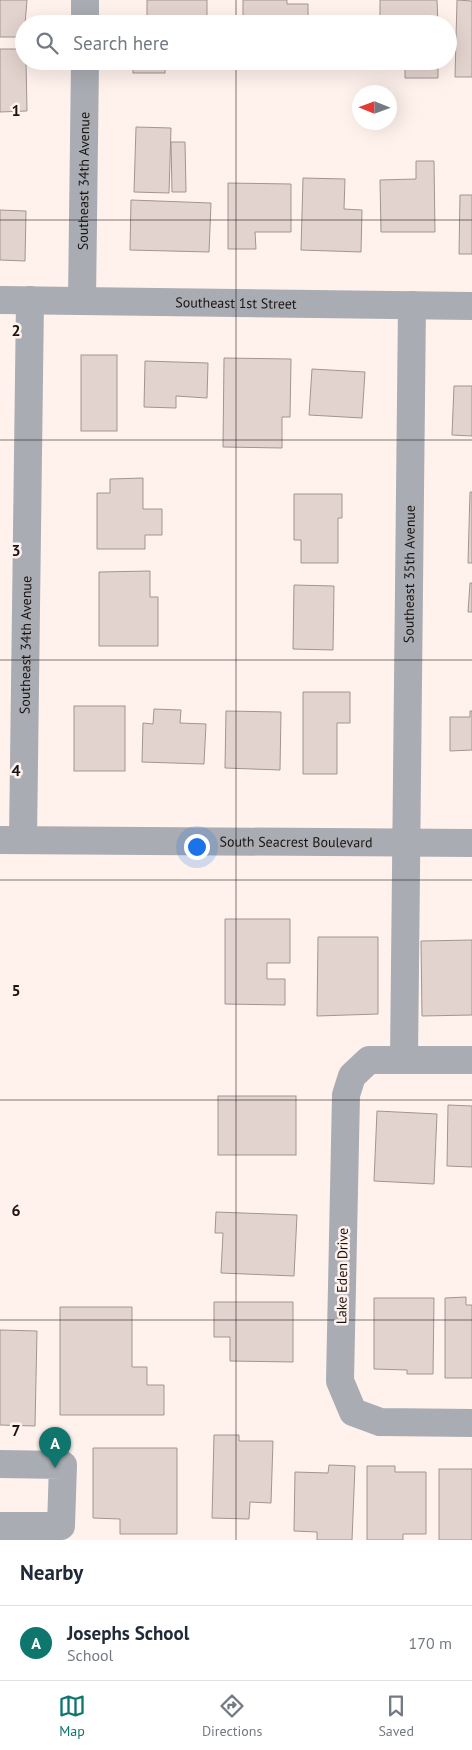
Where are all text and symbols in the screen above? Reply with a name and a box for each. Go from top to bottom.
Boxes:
search box [15,15,457,70]
icon: search [33,29,61,57]
text: Search here [73,31,169,55]
north arrow [352,85,397,130]
text: 1 [11,100,21,120]
street label: Southeast 34th Avenue [74,112,93,250]
street label: Southeast 1st Street [175,293,297,313]
text: 2 [11,320,21,340]
street label: Southeast 35th Avenue [399,505,419,643]
text: 3 [11,540,21,560]
street label: Southeast 34th Avenue [16,576,35,714]
text: 4 [11,760,21,780]
street label: South Seacrest Boulevard [219,832,373,851]
your location [184,834,210,860]
text: 5 [11,980,21,1000]
text: 6 [11,1200,21,1220]
street label: Lake Eden Drive [332,1228,352,1324]
text: 7 [11,1420,21,1440]
pin: A [39,1427,71,1468]
text: Nearby [20,1559,83,1586]
text: Josephs School [67,1621,189,1645]
text: A [31,1633,41,1653]
text: 170 m [409,1633,452,1653]
text: School [67,1645,113,1665]
tab: Map [58,1692,86,1740]
tab: Directions [202,1692,262,1740]
tab: Saved [378,1692,414,1740]

